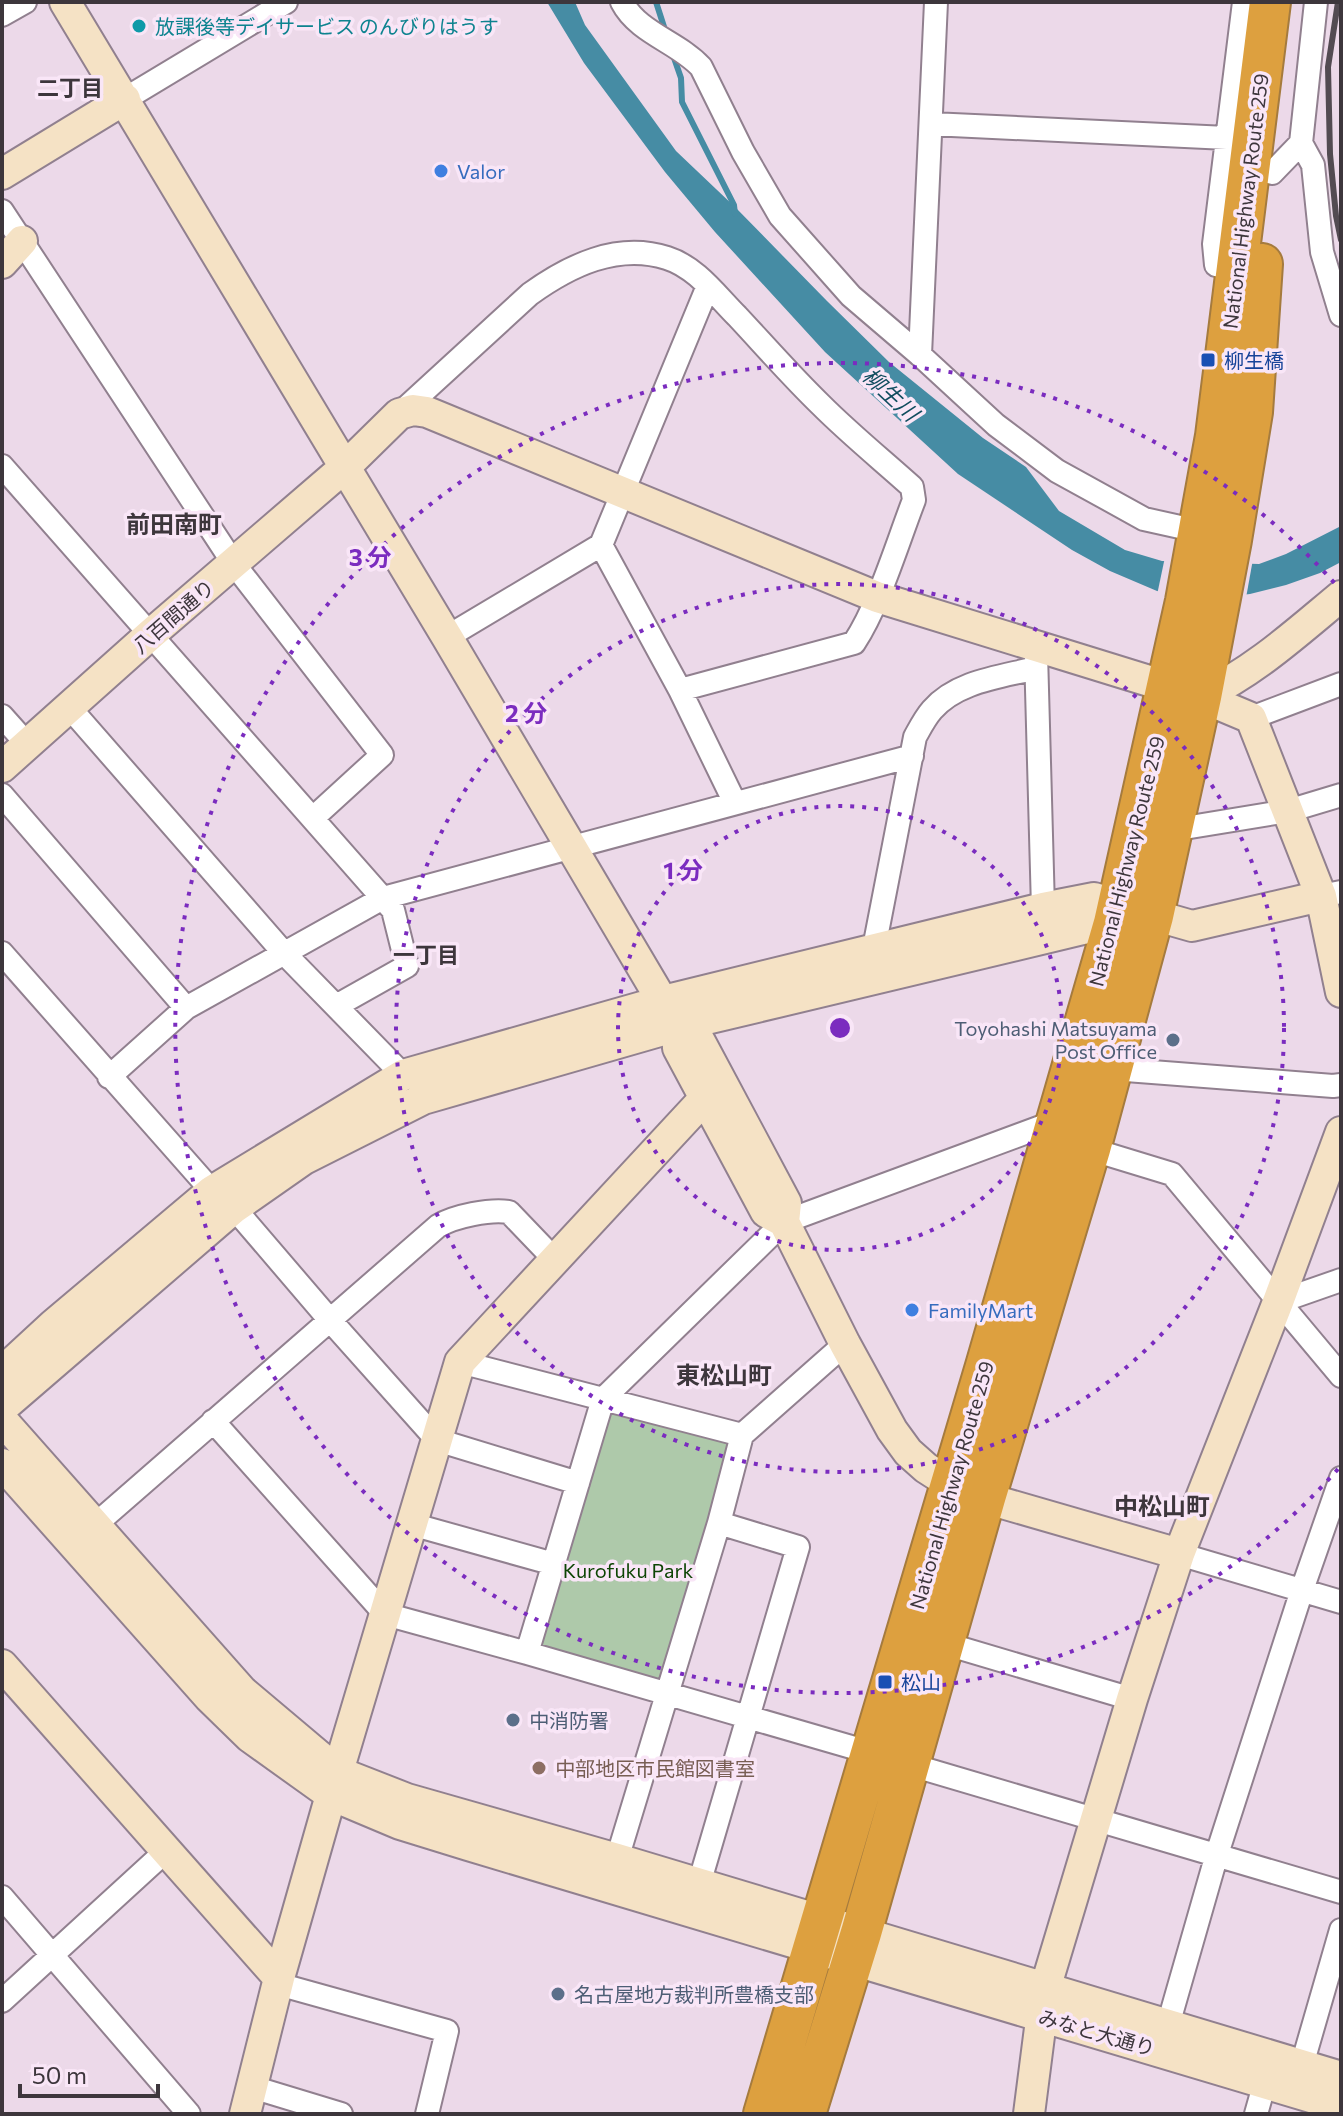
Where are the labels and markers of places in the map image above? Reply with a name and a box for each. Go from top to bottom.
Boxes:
place label: 放課後等デイサービス のんびりはうす [155,14,499,38]
marker: 放課後等デイサービス のんびりはうす [130,17,148,35]
place label: Valor [457,159,505,183]
marker: Valor [432,162,450,180]
place label: 柳生橋 [1224,348,1284,372]
marker: 柳生橋 [1199,351,1217,369]
centre of rings [826,1014,854,1042]
place label: Toyohashi Matsuyama Post Office [954,1016,1157,1063]
marker: Toyohashi Matsuyama Post Office [1164,1031,1182,1049]
place label: FamilyMart [928,1298,1033,1322]
marker: FamilyMart [903,1301,921,1319]
place label: 松山 [901,1670,941,1694]
marker: 松山 [876,1673,894,1691]
place label: 中消防署 [529,1708,609,1732]
marker: 中消防署 [504,1711,522,1729]
place label: 中部地区市民館図書室 [555,1756,755,1780]
marker: 中部地区市民館図書室 [530,1759,548,1777]
place label: 名古屋地方裁判所豊橋支部 [574,1982,814,2006]
marker: 名古屋地方裁判所豊橋支部 [549,1985,567,2003]

